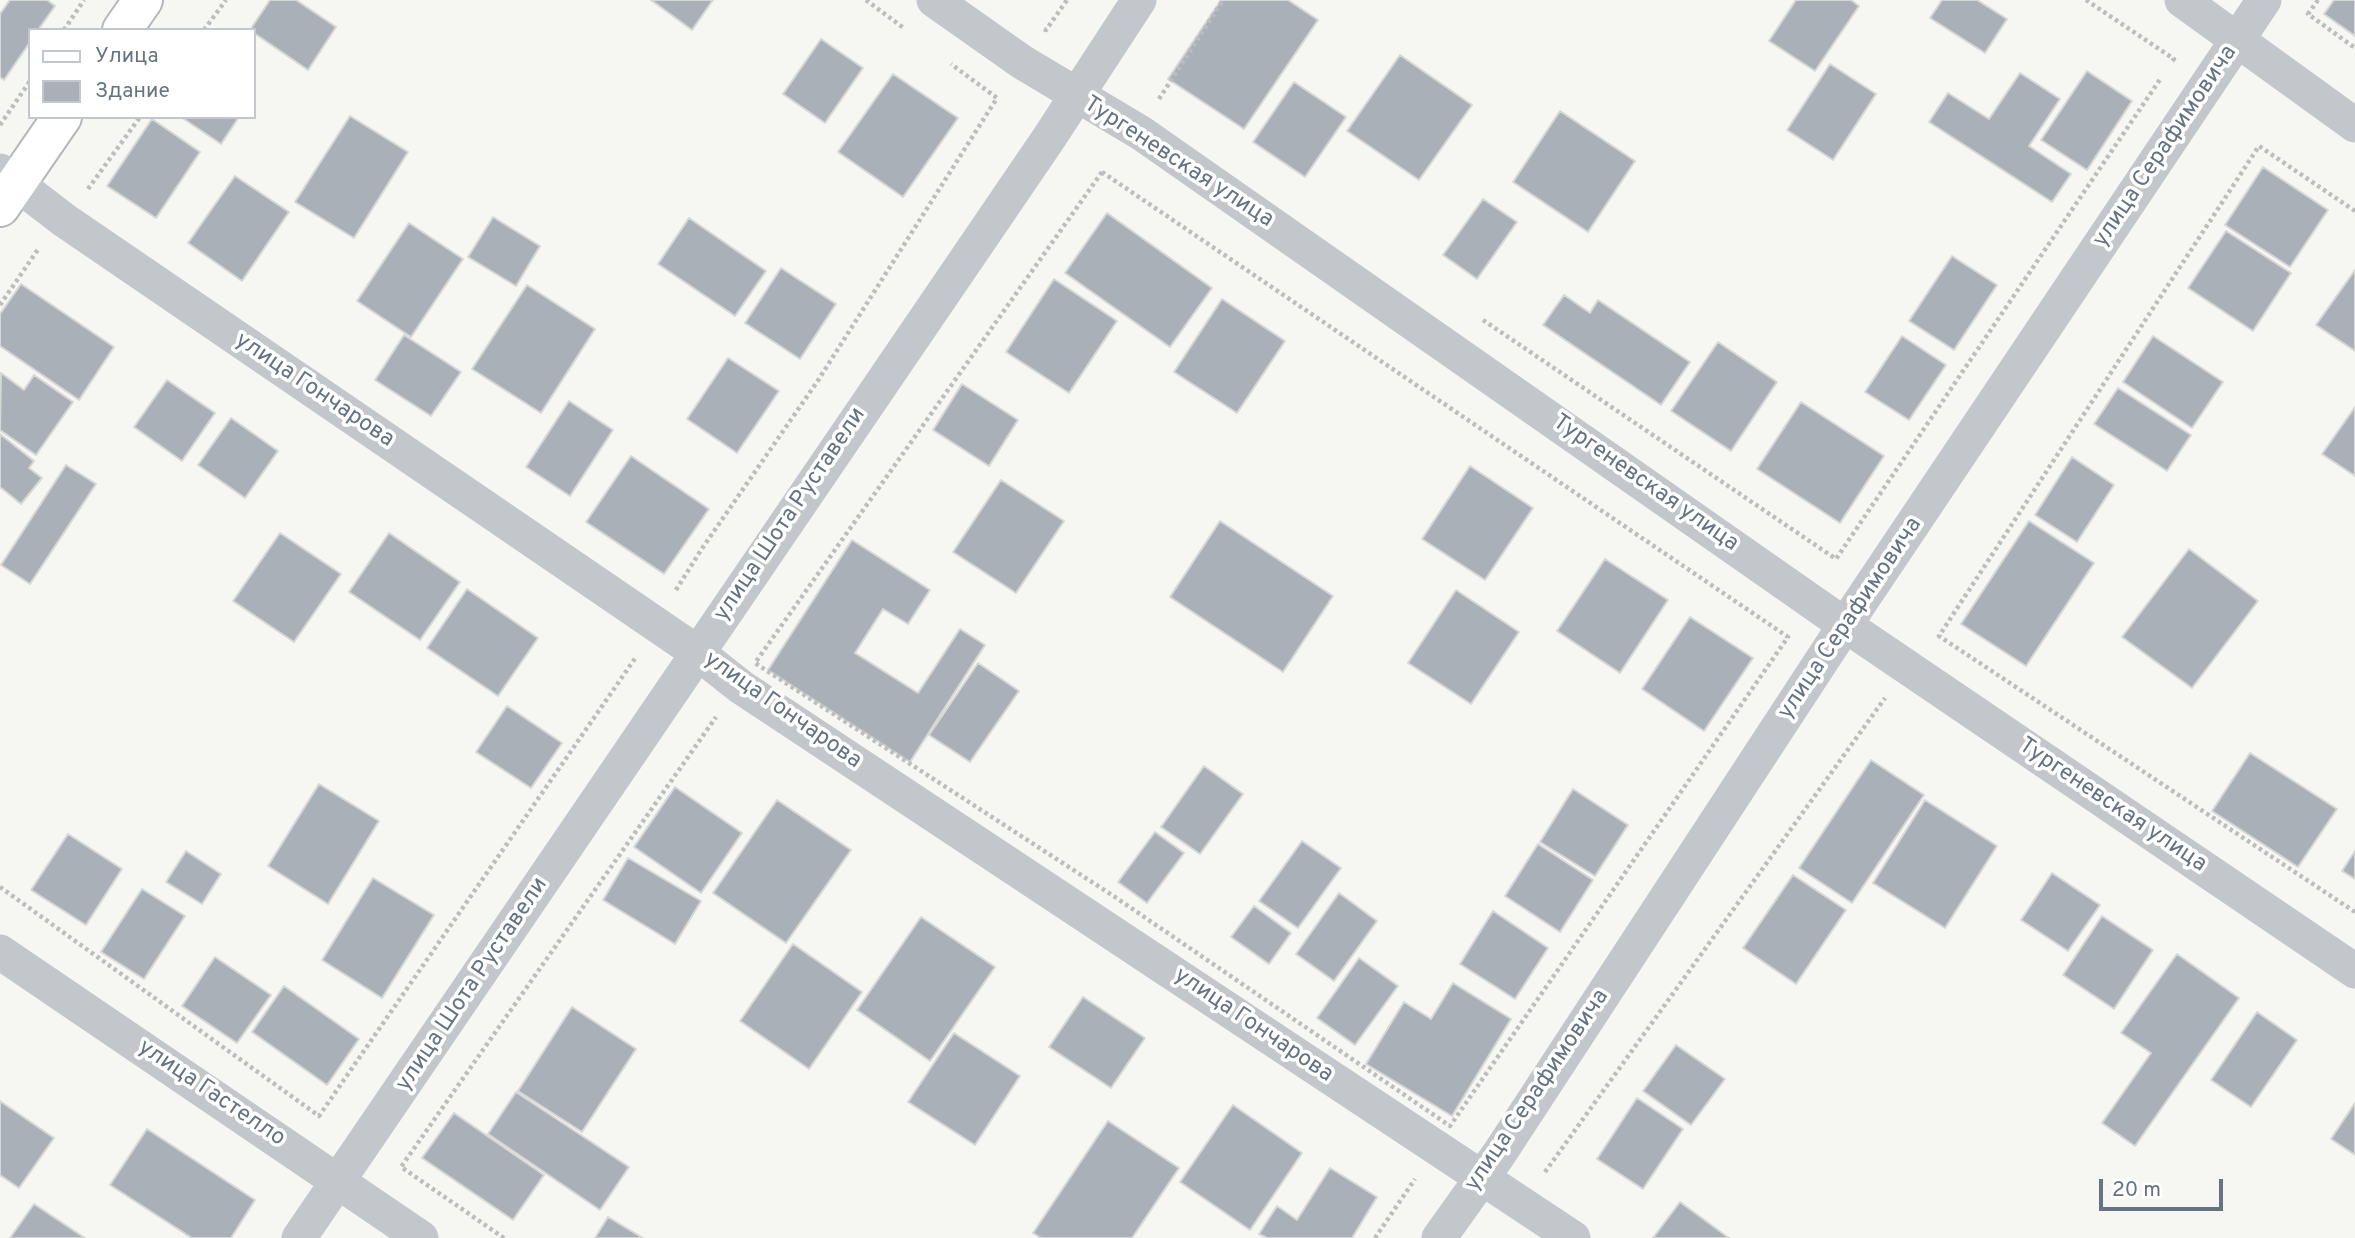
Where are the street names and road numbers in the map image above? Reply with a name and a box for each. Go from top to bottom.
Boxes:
street label: улица Серафимовича [2088,41,2244,253]
street label: Тургеневская улица [1078,91,1278,235]
street label: улица Гончарова [229,328,399,454]
street label: улица Шота Руставели [709,403,873,627]
street label: Тургеневская улица [1547,409,1743,559]
street label: улица Серафимовича [1773,513,1929,725]
street label: улица Гончарова [698,646,866,776]
street label: Тургеневская улица [2013,733,2211,879]
street label: улица Шота Руставели [391,873,555,1097]
street label: улица Гончарова [1168,963,1338,1089]
street label: улица Серафимовича [1460,985,1616,1197]
street label: улица Гастелло [132,1035,290,1153]

